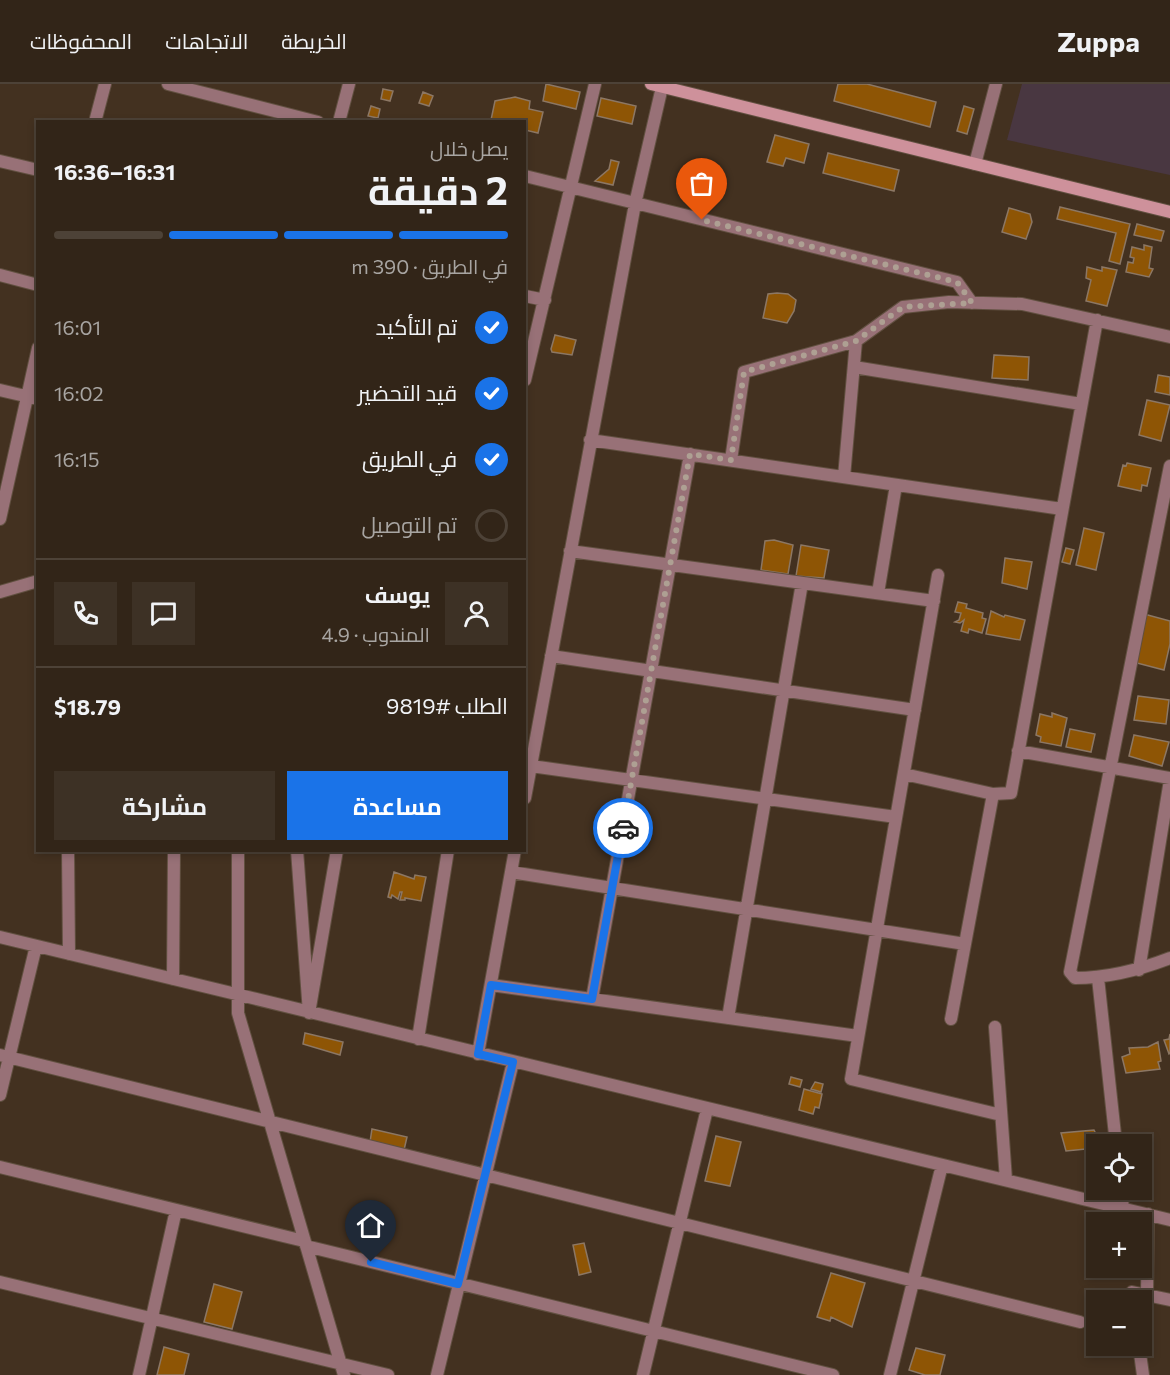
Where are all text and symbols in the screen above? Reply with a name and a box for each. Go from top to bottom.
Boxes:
text: Zuppa [1057,24,1140,58]
text: المحفوظات [30,28,132,53]
text: الاتجاهات [165,28,248,53]
text: الخريطة [281,28,347,53]
text: يصل خلال [430,136,508,160]
text: 16:31–16:36 [54,158,175,185]
pin [676,158,727,220]
text: 2 دقيقة [368,165,508,213]
icon: bag [685,167,718,200]
text: في الطريق · 390 m [351,254,508,278]
icon: check [475,311,508,344]
text: تم التأكيد [376,313,457,340]
text: 16:01 [54,315,101,339]
icon: check [475,377,508,410]
text: قيد التحضير [358,379,457,406]
text: 16:02 [54,381,104,405]
icon: check [475,443,508,476]
text: في الطريق [362,445,457,472]
text: 16:15 [54,447,99,471]
text: تم التوصيل [361,511,457,538]
text: يوسف [365,581,430,608]
button: phone [54,582,117,645]
button: chat [132,582,195,645]
button: person [445,582,508,645]
text: المندوب · 4.9 [322,622,430,646]
text: الطلب #9819 [386,692,508,719]
text: $18.79 [54,693,121,720]
button: مشاركة [54,771,275,840]
button: مساعدة [287,771,508,840]
courier [593,798,653,858]
icon: car [607,812,640,845]
map controls [1086,1134,1152,1356]
button: locate [1086,1134,1152,1200]
pin [345,1200,396,1262]
icon: home [354,1209,387,1242]
button: + [1086,1212,1152,1278]
button: − [1086,1290,1152,1356]

